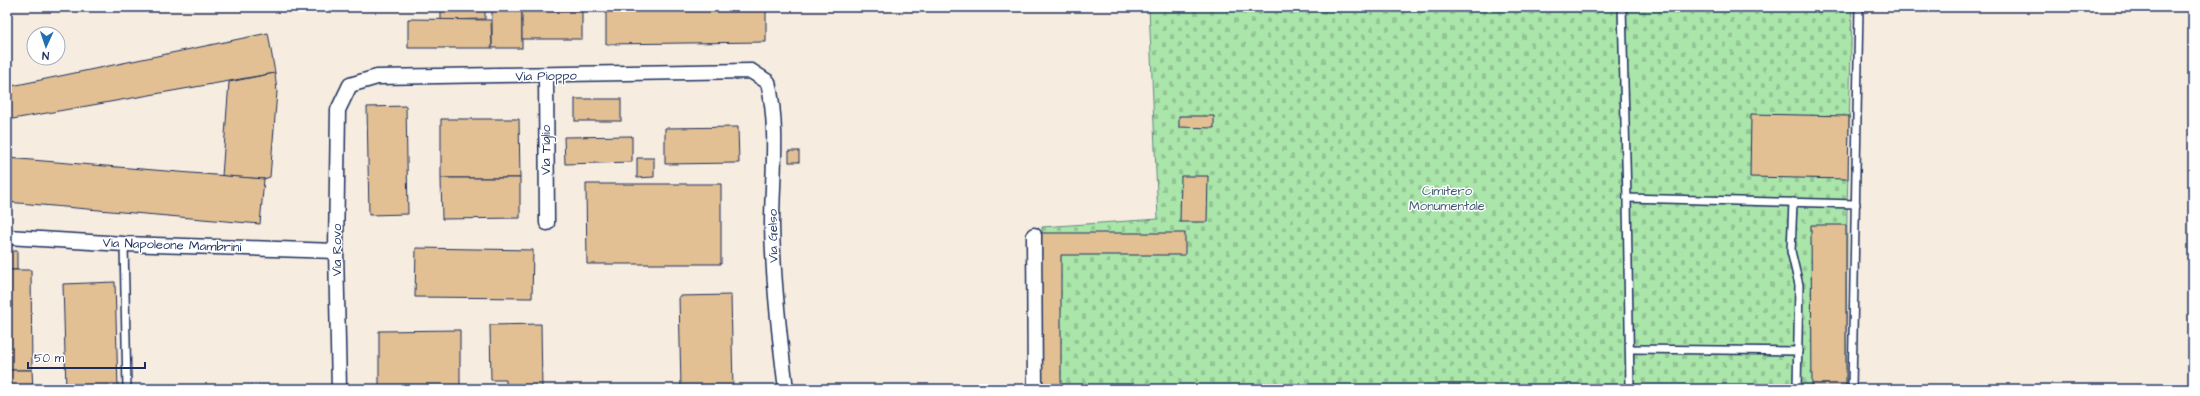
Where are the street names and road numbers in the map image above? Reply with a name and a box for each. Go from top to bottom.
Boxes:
street label: Via Pioppo [515,66,577,86]
street label: Via Tiglio [537,124,556,175]
street label: Via Gelso [764,208,782,263]
street label: Via Rovo [328,223,346,276]
street label: Via Napoleone Mambrini [102,234,242,256]

